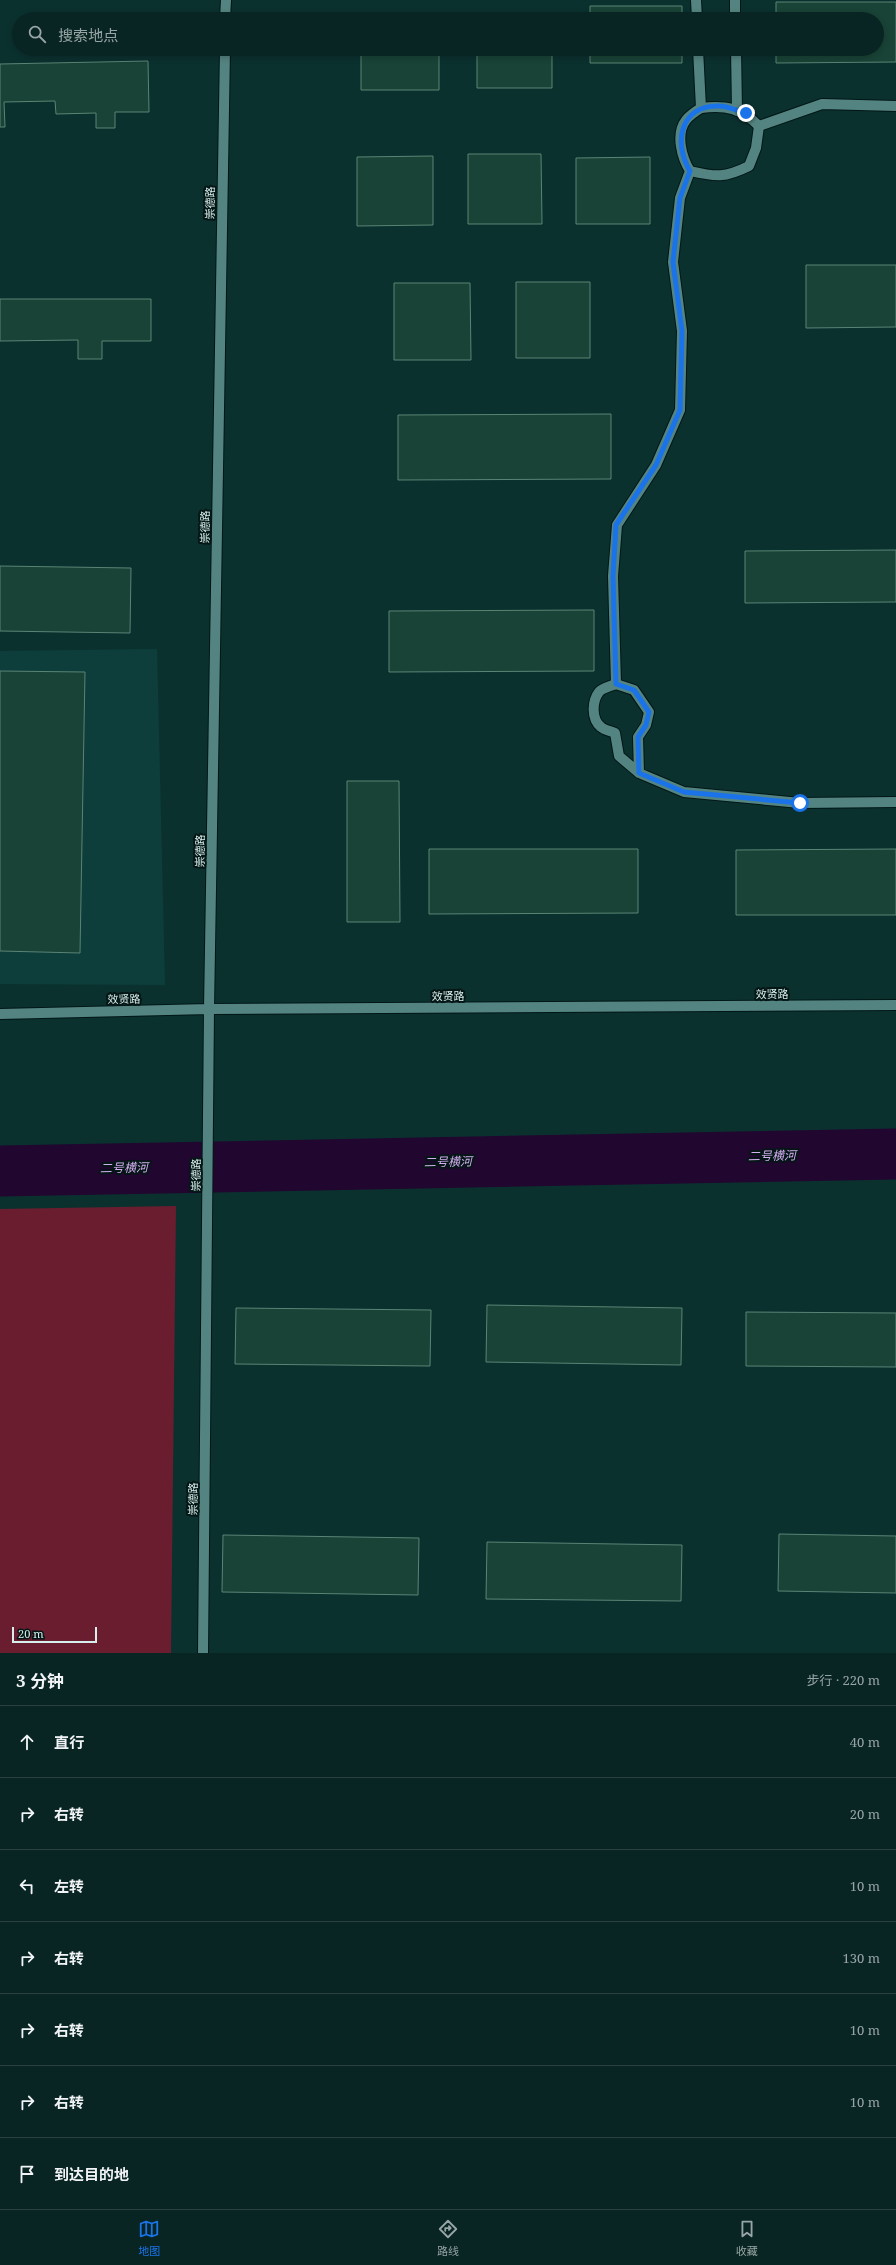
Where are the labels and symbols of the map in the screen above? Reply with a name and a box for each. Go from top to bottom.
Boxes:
route end [737,104,755,122]
street label: 崇德路 [202,186,217,220]
street label: 崇德路 [197,510,212,544]
route start [791,794,809,812]
street label: 崇德路 [192,834,207,868]
street label: 效贤路 [756,986,789,1001]
street label: 效贤路 [432,988,465,1003]
street label: 效贤路 [107,991,141,1006]
water label: 二号横河 [748,1147,798,1164]
water label: 二号横河 [424,1153,474,1170]
street label: 崇德路 [188,1158,203,1192]
water label: 二号横河 [100,1159,150,1176]
street label: 崇德路 [185,1482,200,1516]
scale bar [12,1625,97,1644]

